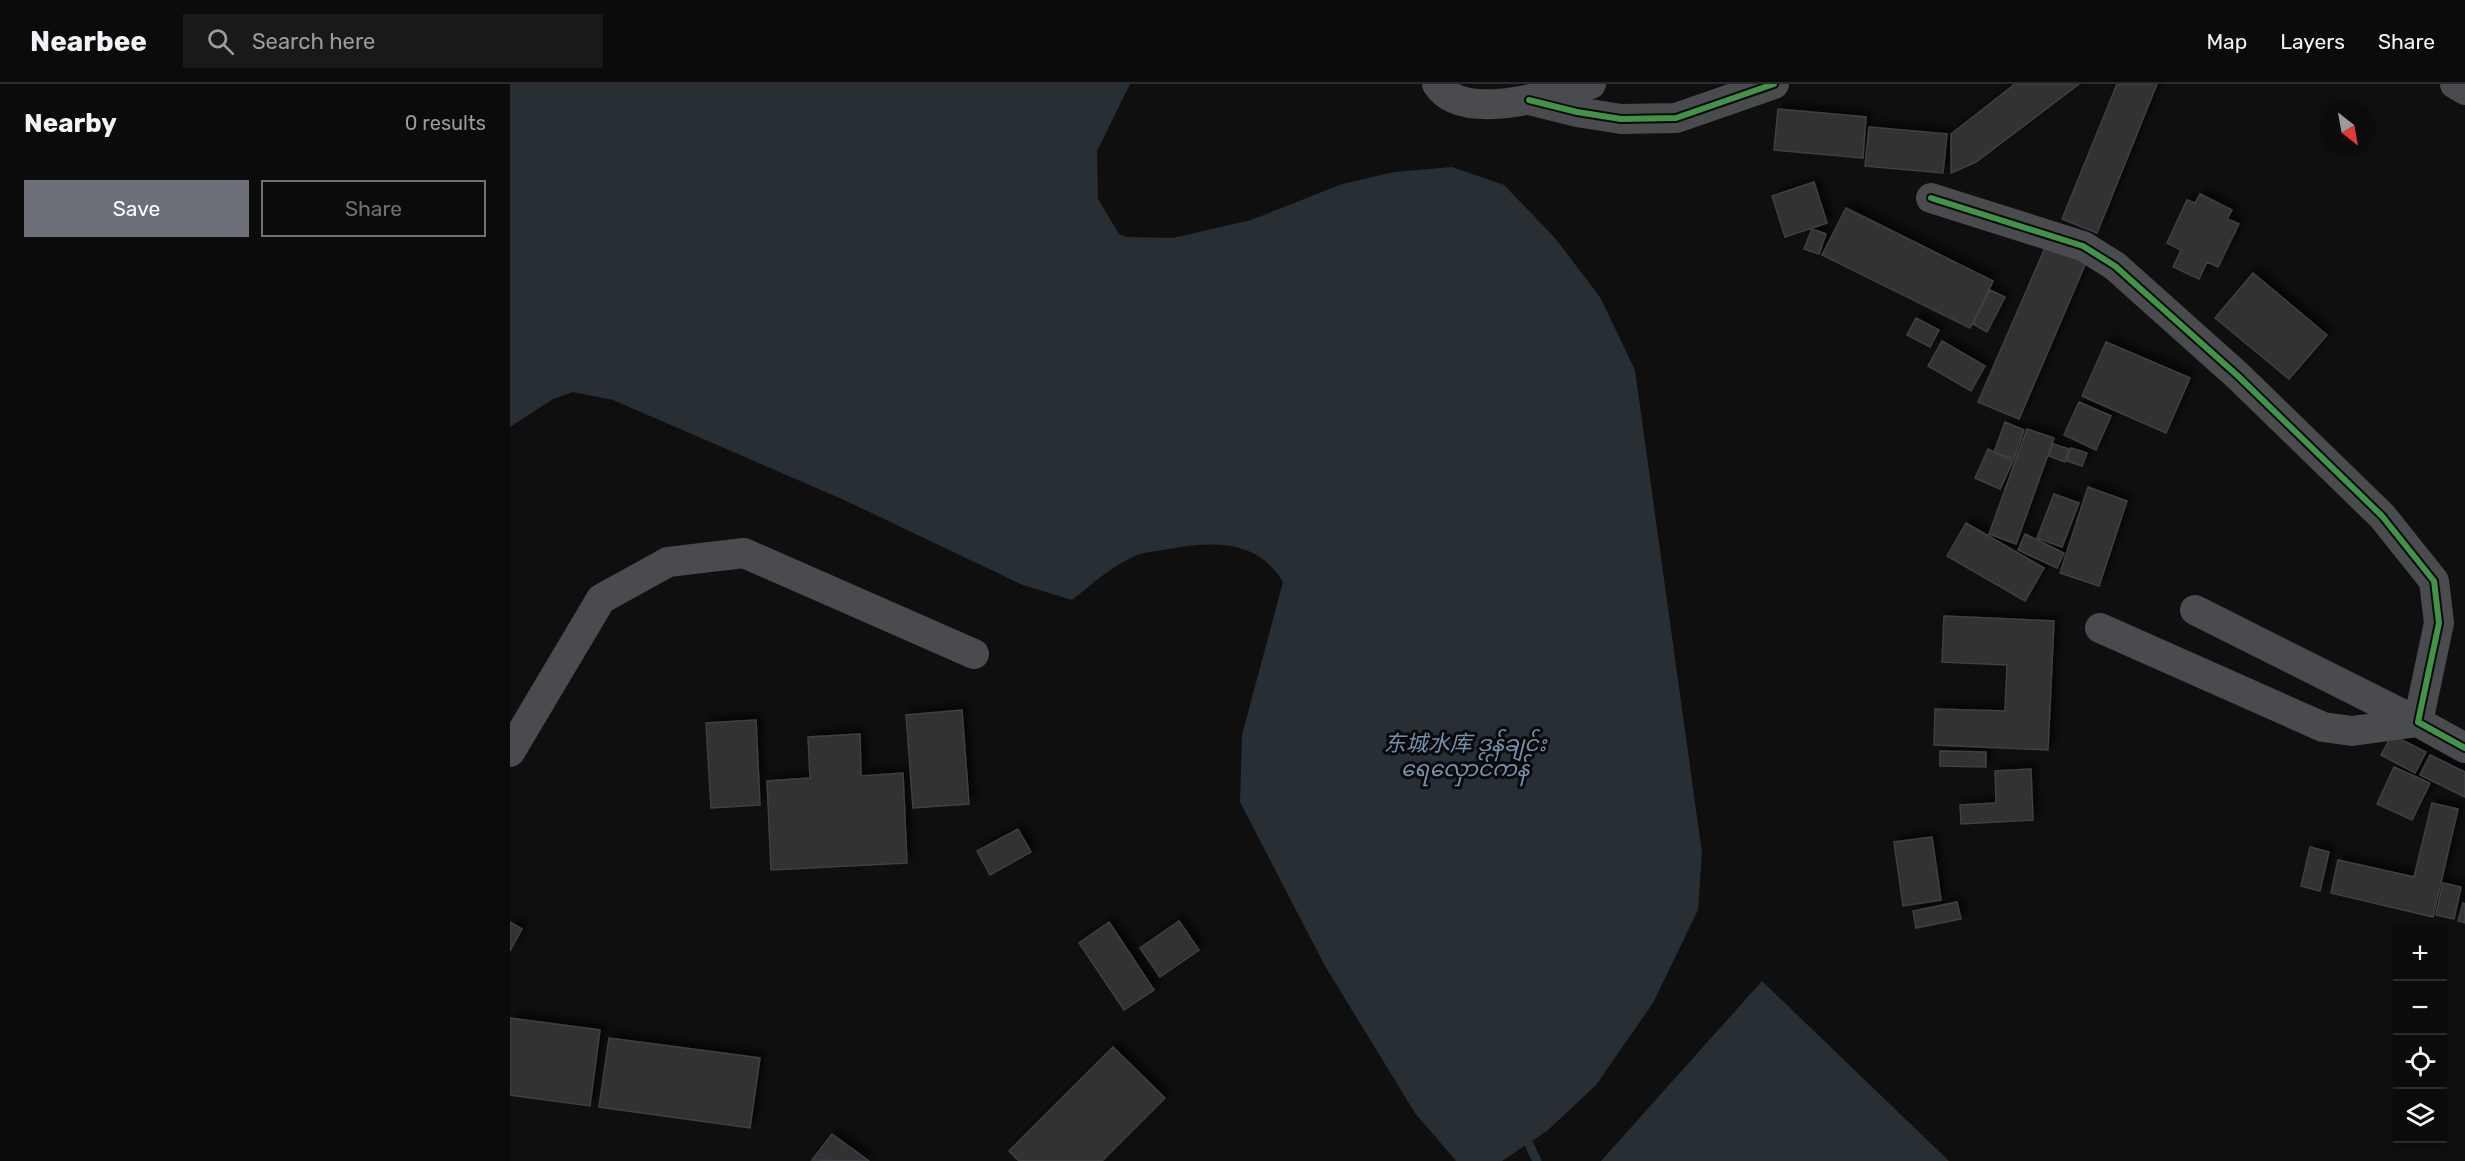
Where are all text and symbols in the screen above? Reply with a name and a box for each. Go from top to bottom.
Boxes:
search box [183,14,603,68]
text: Nearbee [30,25,147,58]
icon: search [204,25,237,58]
text: Search here [252,28,375,55]
text: Map [2206,29,2247,54]
text: Layers [2280,29,2345,54]
text: Share [2378,29,2435,54]
north arrow [2321,102,2375,156]
text: Nearby [24,108,117,139]
text: 0 results [405,111,486,135]
button: Save [24,180,249,237]
button: Share [261,180,486,237]
water label: 东城水库 ဒွန်ချင်း ရေလှောင်ကန် [1384,728,1548,787]
map controls [2393,927,2447,1143]
button: + [2393,927,2447,981]
button: − [2393,981,2447,1035]
button: locate [2393,1035,2447,1089]
button: layers [2393,1089,2447,1143]

